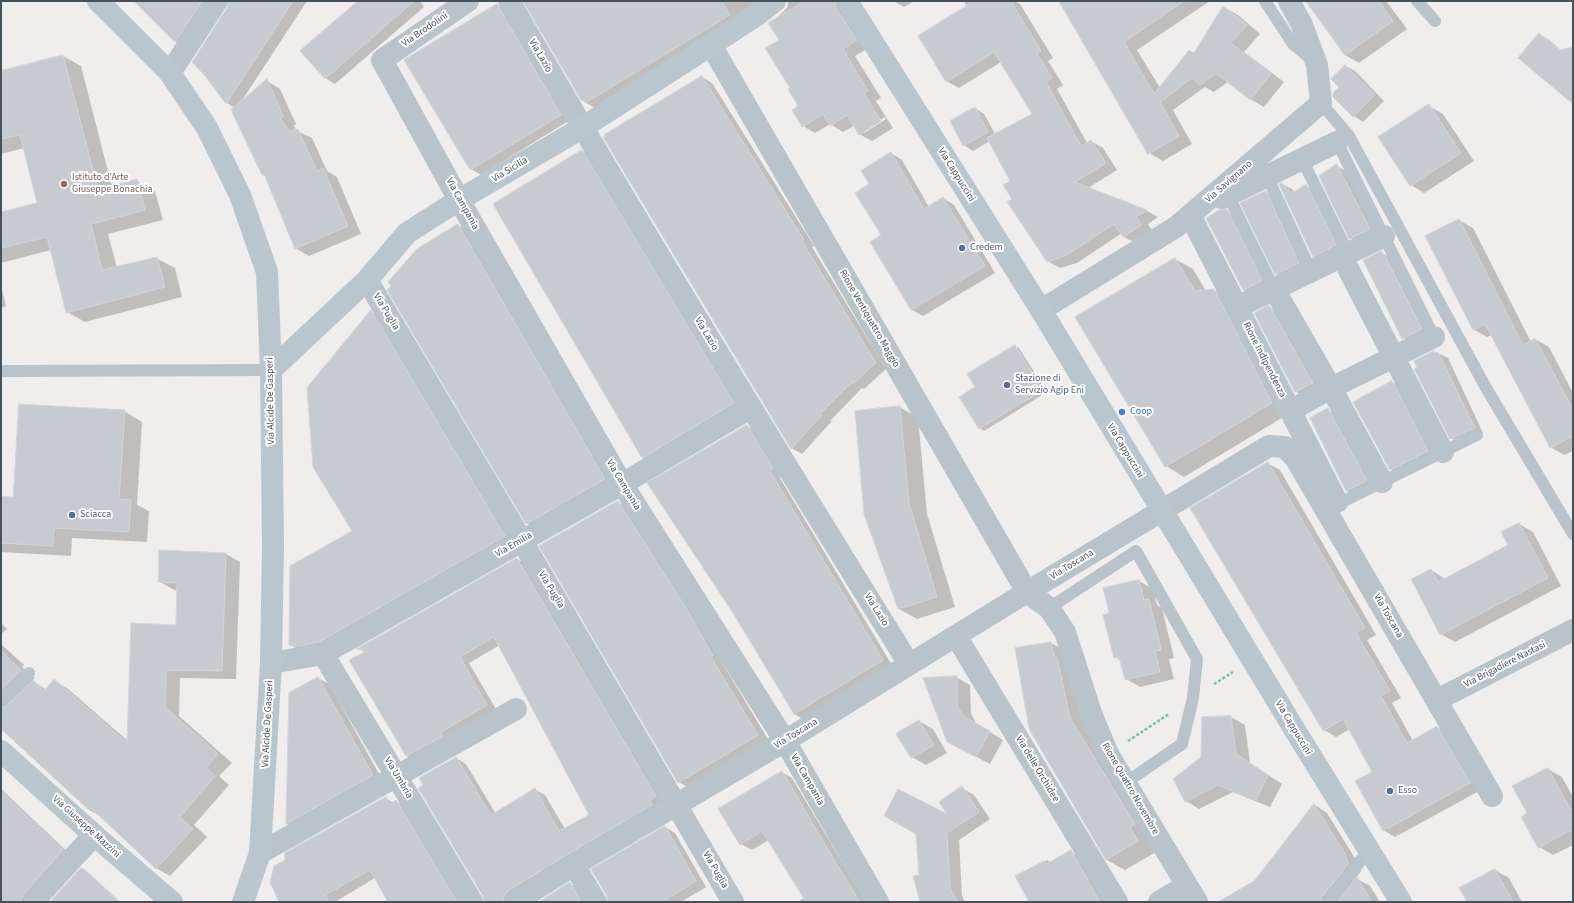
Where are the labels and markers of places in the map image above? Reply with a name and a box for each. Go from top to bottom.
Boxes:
place label: Istituto d'Arte Giuseppe Bonachia [72,172,153,196]
marker: Istituto d'Arte Giuseppe Bonachia [59,179,69,189]
place label: Credem [970,242,1003,254]
marker: Credem [957,243,967,253]
place label: Stazione di Servizio Agip Eni [1015,373,1084,396]
marker: Stazione di Servizio Agip Eni [1002,380,1012,390]
place label: Coop [1130,406,1152,418]
marker: Coop [1117,407,1127,417]
place label: Sciacca [80,509,111,521]
marker: Sciacca [67,510,77,520]
place label: Esso [1398,785,1417,797]
marker: Esso [1385,786,1395,796]

